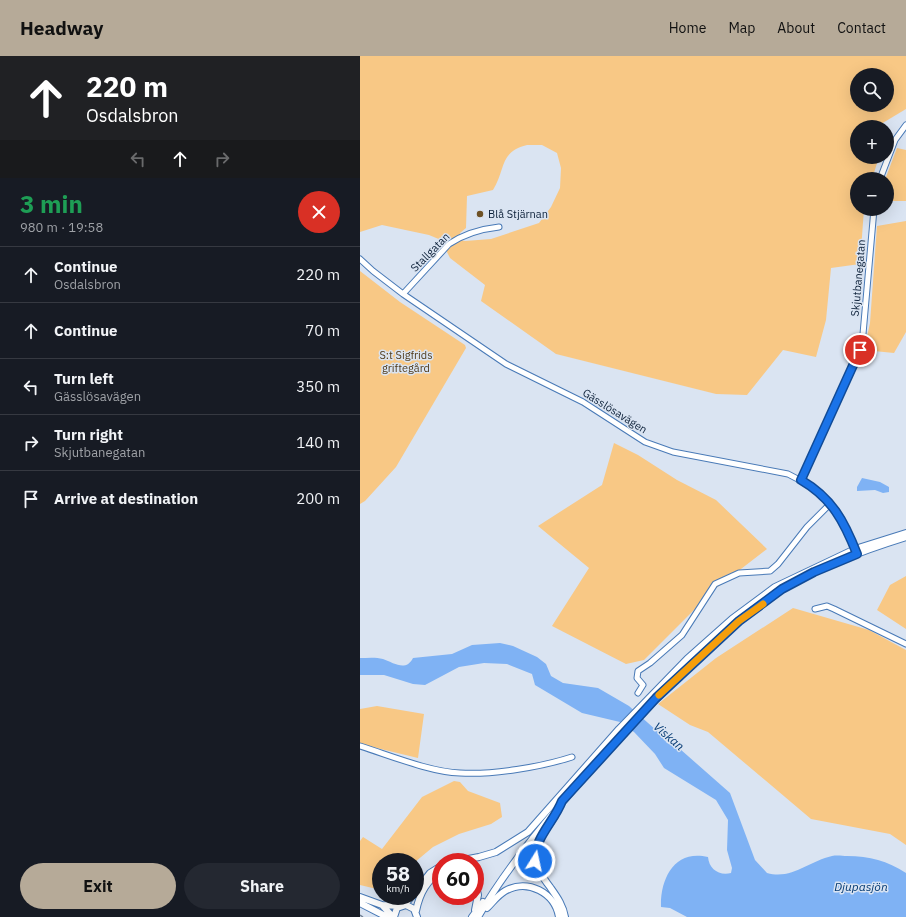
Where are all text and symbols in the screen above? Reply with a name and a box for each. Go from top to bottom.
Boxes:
text: Headway [20,16,103,40]
text: Home [669,19,706,37]
text: Map [728,19,755,37]
text: About [777,19,815,37]
text: Contact [837,19,886,37]
text: 220 m [86,68,168,105]
map controls [850,68,894,216]
button: search [850,68,894,112]
icon: ahead [20,72,72,124]
text: Osdalsbron [86,104,178,127]
button: + [850,120,894,164]
icon: left [127,148,149,170]
icon: ahead [169,148,191,170]
icon: right [211,148,233,170]
button: − [850,172,894,216]
text: 3 min [20,188,83,220]
button: close [298,191,340,233]
place label: Blå Stjärnan [488,207,548,221]
marker: Blå Stjärnan [475,209,485,219]
text: 980 m · 19:58 [20,219,103,236]
street label: Stallgatan [407,229,453,275]
street label: Skjutbanegatan [848,239,868,317]
text: Continue [54,257,118,276]
icon: ahead [20,264,42,286]
text: 220 m [296,265,340,284]
text: Osdalsbron [54,276,121,293]
icon: ahead [20,320,42,342]
text: Continue [54,321,118,340]
text: 70 m [305,321,340,340]
pin [843,333,877,367]
icon: arrive [849,339,871,361]
park label: S:t Sigfrids griftegård [379,348,433,375]
text: Turn left [54,369,114,388]
icon: left [20,376,42,398]
text: 350 m [296,377,340,396]
street label: Gässlösavägen [580,386,650,436]
text: Gässlösavägen [54,388,141,405]
text: Turn right [54,425,123,444]
icon: right [20,432,42,454]
text: 140 m [296,433,340,452]
text: Skjutbanegatan [54,444,145,461]
icon: arrive [20,488,42,510]
text: Arrive at destination [54,489,198,508]
text: 200 m [296,489,340,508]
water label: Viskan [651,719,688,754]
position arrow [514,840,556,882]
speed limit sign: 60 [432,853,484,905]
text: 58 [386,860,410,887]
button: Exit [20,863,176,909]
button: Share [184,863,340,909]
water label: Djupasjön [834,879,888,894]
text: km/h [386,882,410,895]

